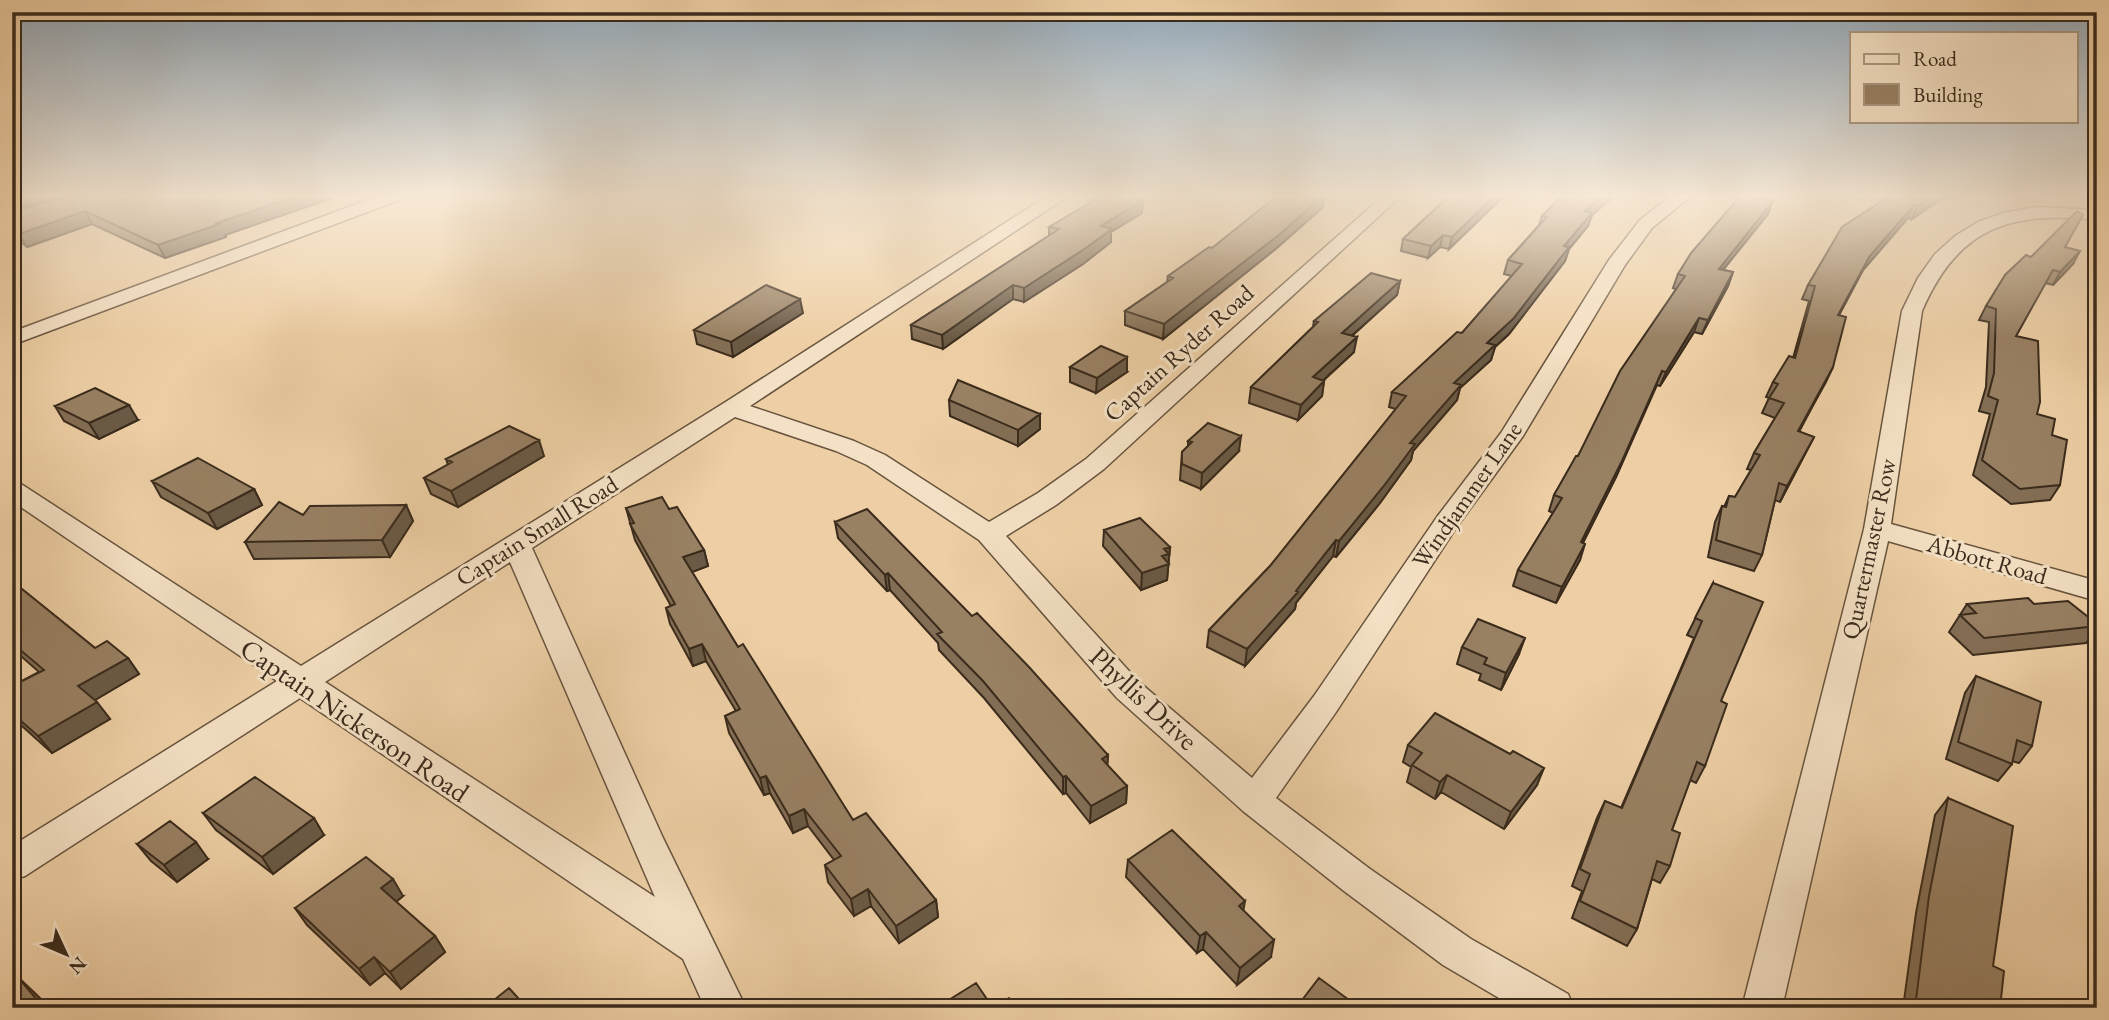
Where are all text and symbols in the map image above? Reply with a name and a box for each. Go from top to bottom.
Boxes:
legend [1850,32,2078,122]
text: Road [1913,45,1957,72]
text: Building [1913,81,1983,108]
street label: Captain Ryder Road [1097,277,1261,428]
street label: Windjammer Lane [1404,415,1529,574]
street label: Quartermaster Row [1834,455,1903,642]
street label: Captain Small Road [450,468,624,593]
street label: Abbott Road [1923,527,2052,592]
street label: Captain Nickerson Road [234,630,477,810]
street label: Phyllis Drive [1082,639,1206,758]
north arrow [32,918,102,988]
text: N [63,951,92,980]

